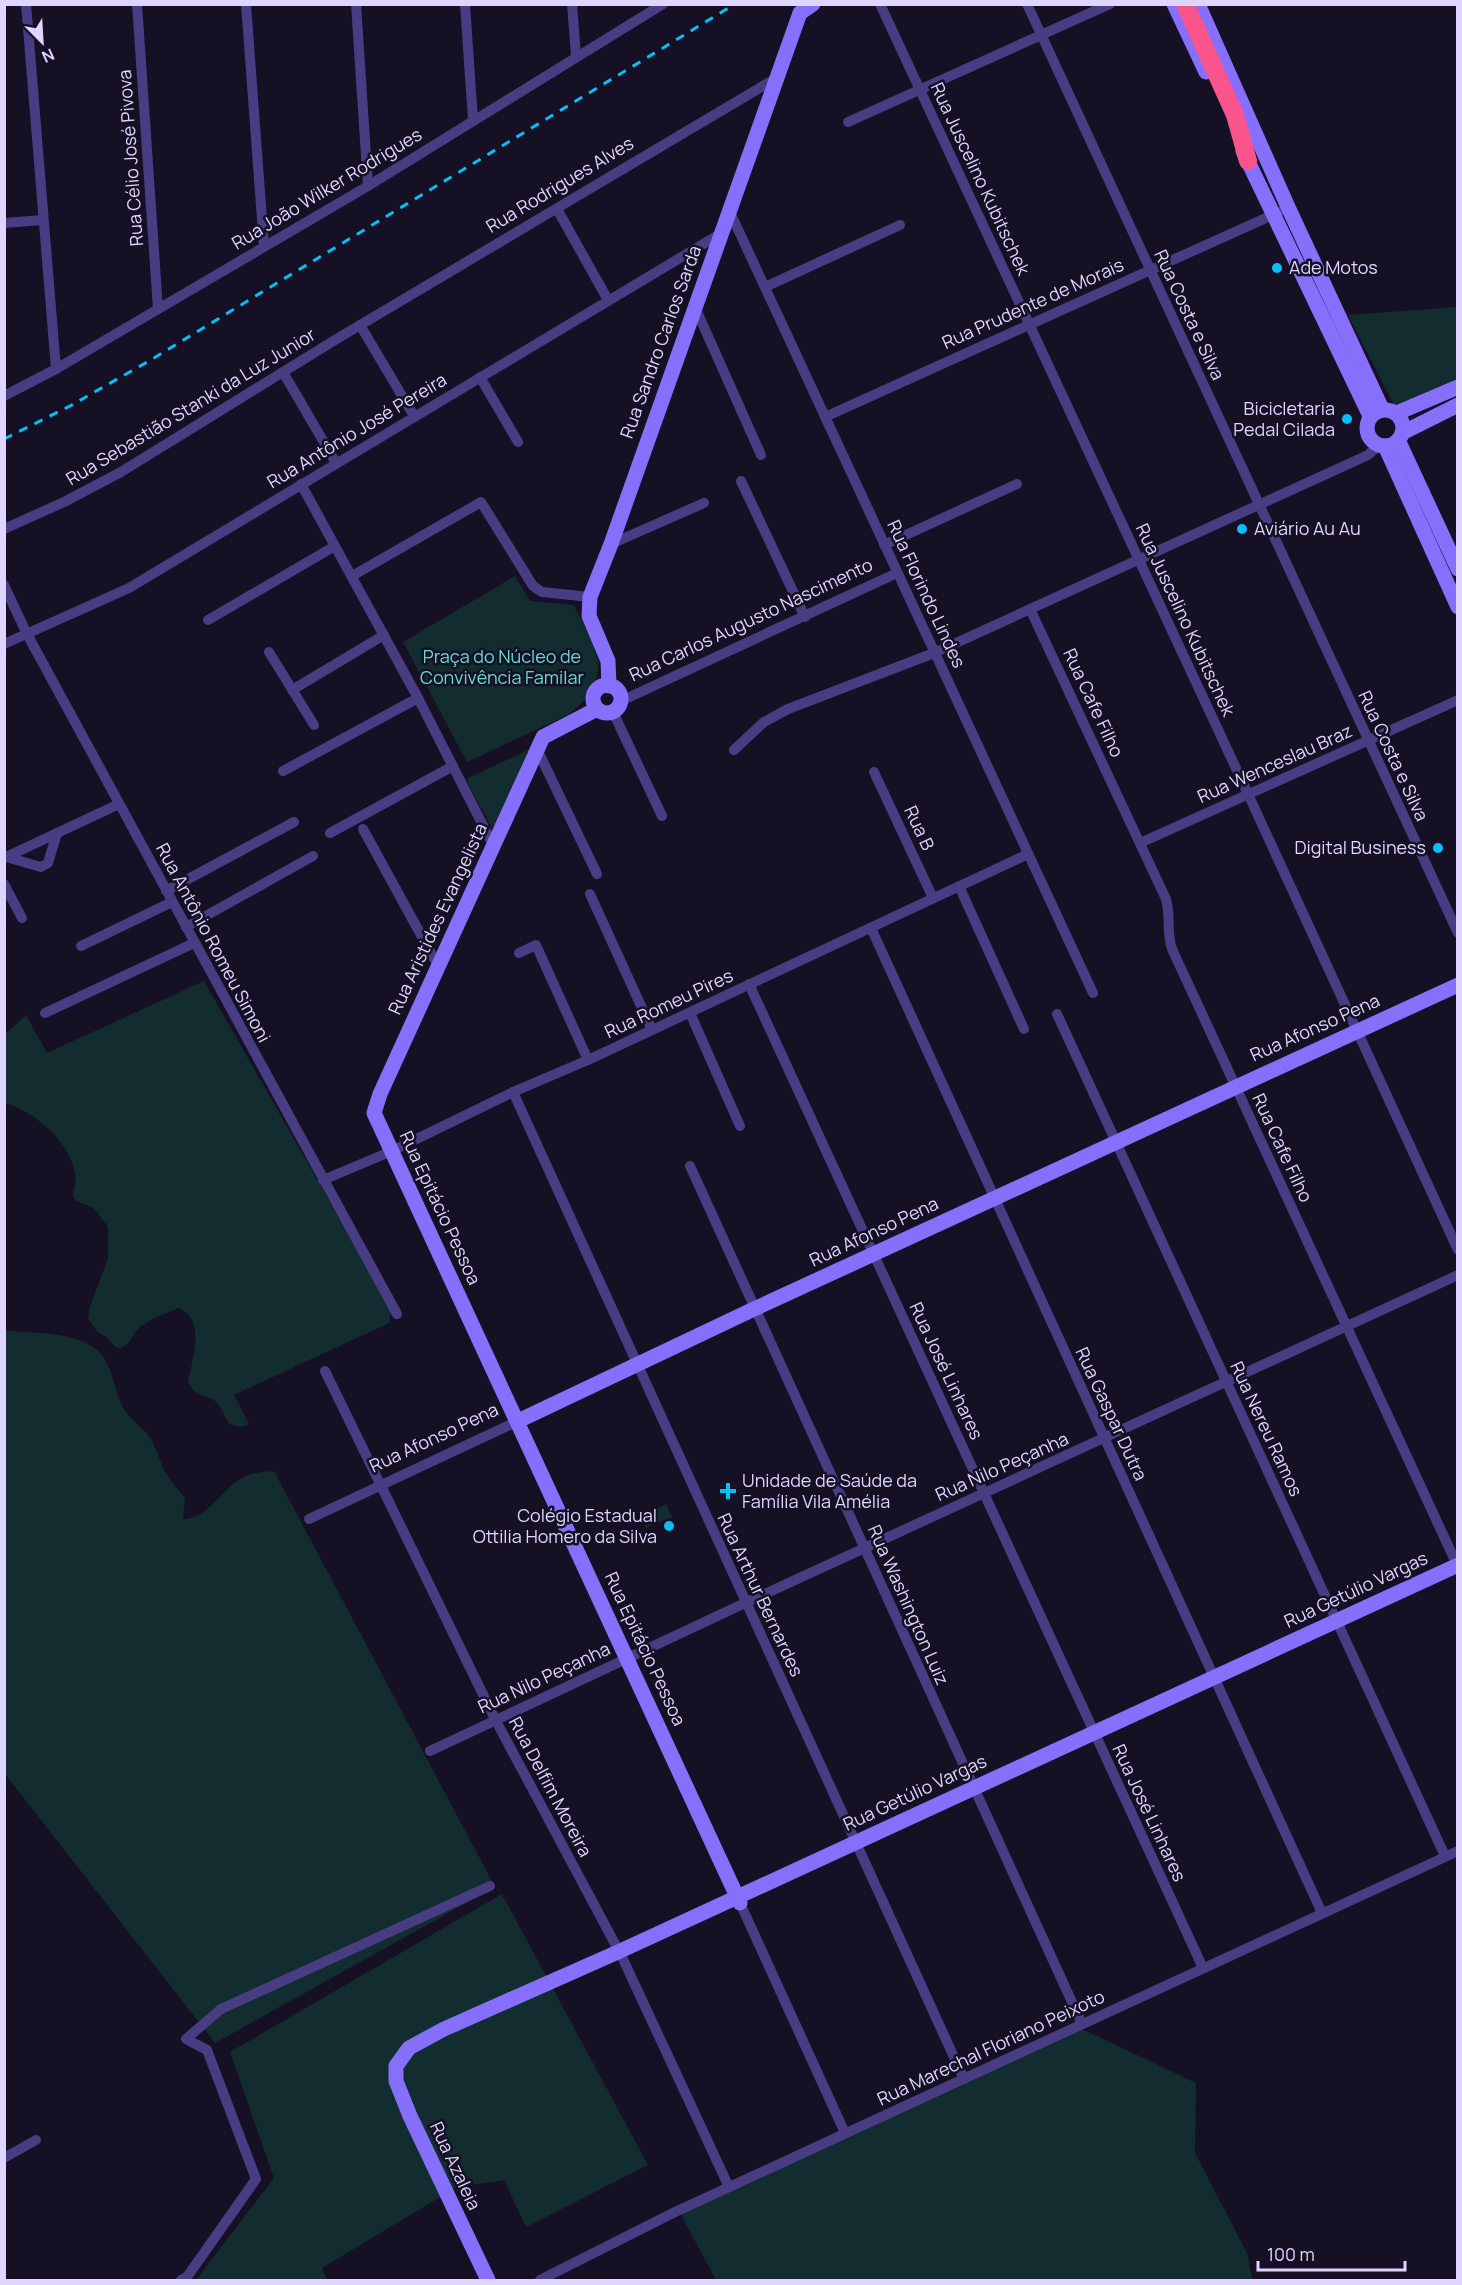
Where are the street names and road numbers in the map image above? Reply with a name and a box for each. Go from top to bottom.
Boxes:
street label: Rua Célio José Pivova [112,69,148,247]
street label: Rua Juscelino Kubitschek [926,78,1037,280]
street label: Rua João Wilker Rodrigues [227,122,426,255]
street label: Rua Rodrigues Alves [481,131,638,238]
street label: Rua Sandro Carlos Sarda [614,242,706,442]
street label: Rua Costa e Silva [1149,245,1231,384]
street label: Rua Prudente de Morais [938,252,1127,354]
street label: Rua Sebastião Stanki da Luz Junior [61,322,320,490]
street label: Rua Antônio José Pereira [262,367,451,493]
street label: Rua Florindo Lindes [882,516,972,671]
street label: Rua Juscelino Kubitschek [1131,519,1242,721]
street label: Rua Carlos Augusto Nascimento [625,552,876,686]
street label: Rua Cafe Filho [1058,644,1130,761]
street label: Rua Costa e Silva [1353,686,1435,825]
street label: Rua Wenceslau Braz [1193,718,1356,808]
street label: Rua B [899,801,941,854]
street label: Rua Aristides Evangelista [382,819,492,1018]
street label: Rua Antônio Romeu Simoni [151,839,277,1046]
street label: Rua Romeu Pires [601,963,737,1043]
street label: Rua Afonso Pena [1246,988,1383,1066]
street label: Rua Cafe Filho [1247,1089,1319,1206]
street label: Rua Epitácio Pessoa [395,1127,487,1288]
street label: Rua Afonso Pena [805,1191,942,1271]
street label: Rua José Linhares [905,1298,989,1443]
street label: Rua Gaspar Dutra [1070,1343,1153,1484]
street label: Rua Nereu Ramos [1225,1357,1309,1500]
street label: Rua Afonso Pena [365,1397,502,1477]
street label: Rua Nilo Peçanha [931,1426,1072,1506]
street label: Rua Arthur Bernardes [712,1509,809,1680]
street label: Rua Washington Luiz [863,1521,955,1688]
street label: Rua Getúlio Vargas [1280,1545,1431,1633]
street label: Rua Epitácio Pessoa [600,1568,692,1729]
street label: Rua Nilo Peçanha [474,1636,614,1718]
street label: Rua Delfim Moreira [504,1712,598,1861]
street label: Rua José Linhares [1108,1740,1192,1885]
street label: Rua Getúlio Vargas [839,1748,990,1836]
street label: Rua Marechal Floriano Peixoto [873,1984,1108,2110]
street label: Rua Azaleia [425,2117,487,2214]

